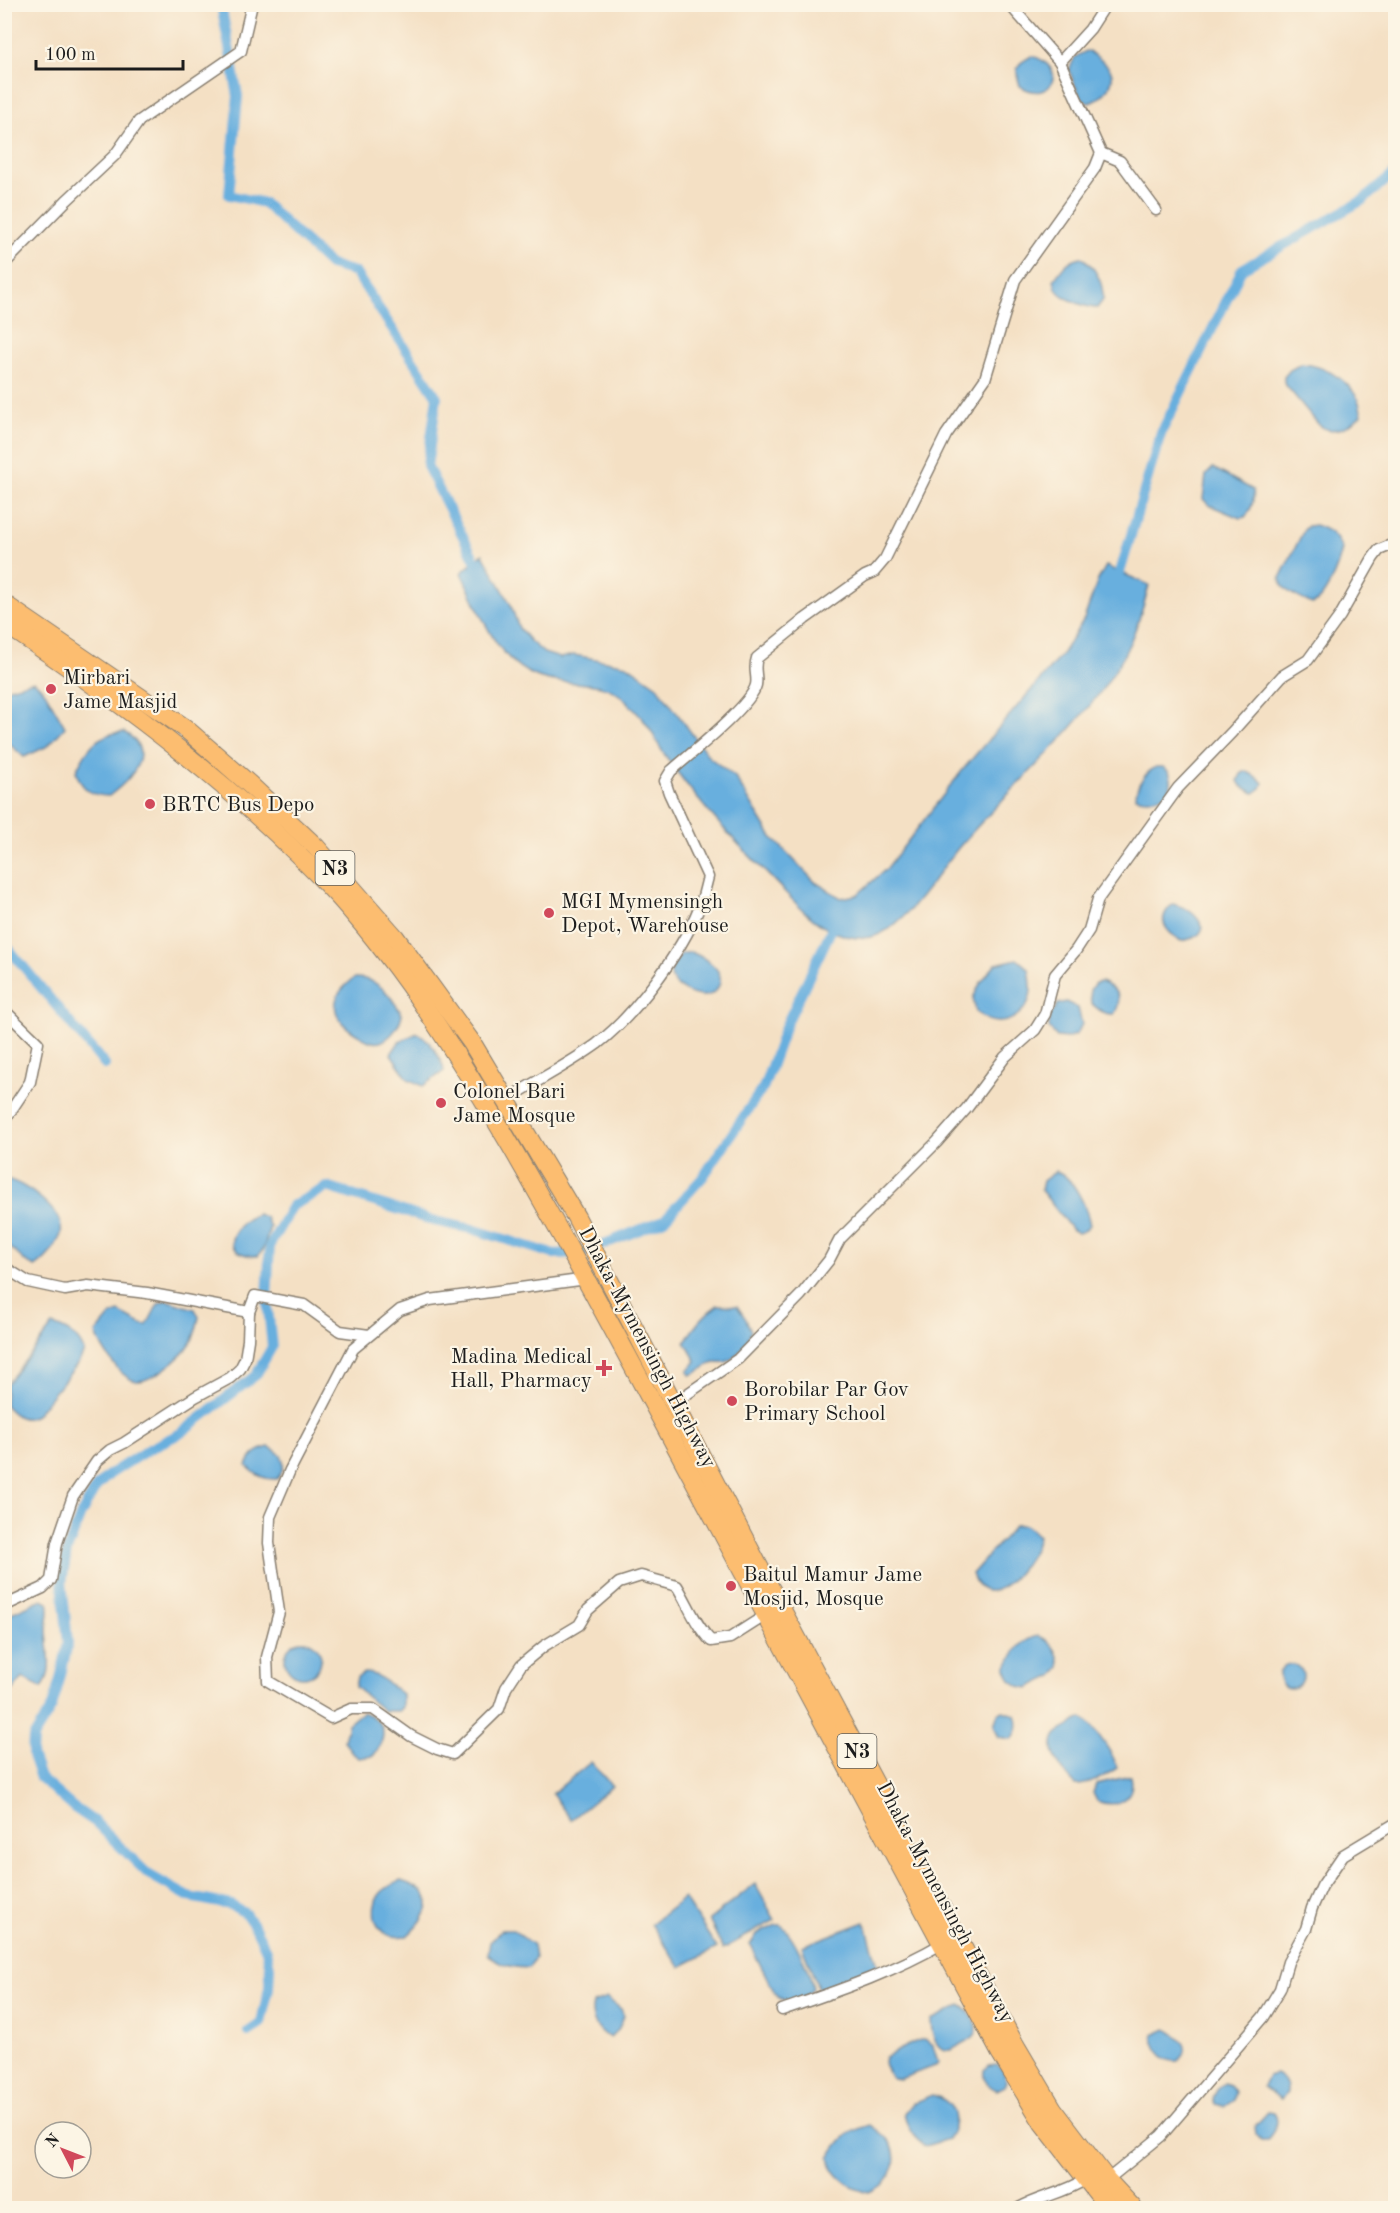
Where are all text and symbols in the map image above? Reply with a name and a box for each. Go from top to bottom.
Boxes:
scale bar [36,33,183,71]
text: 100 m [45,46,96,64]
place label: Mirbari Jame Masjid [63,668,177,713]
marker: Mirbari Jame Masjid [44,682,58,696]
place label: BRTC Bus Depo [162,795,315,816]
marker: BRTC Bus Depo [143,797,157,811]
road number: N3 [316,851,354,885]
place label: MGI Mymensingh Depot, Warehouse [561,892,729,937]
marker: MGI Mymensingh Depot, Warehouse [542,906,556,920]
place label: Colonel Bari Jame Mosque [453,1082,575,1127]
marker: Colonel Bari Jame Mosque [434,1096,448,1110]
street label: Dhaka-Mymensingh Highway [574,1223,719,1472]
place label: Madina Medical Hall, Pharmacy [450,1347,592,1392]
marker: Madina Medical Hall, Pharmacy [597,1361,611,1375]
place label: Borobilar Par Gov Primary School [744,1380,909,1425]
marker: Borobilar Par Gov Primary School [725,1394,739,1408]
place label: Baitul Mamur Jame Mosjid, Mosque [743,1565,922,1610]
marker: Baitul Mamur Jame Mosjid, Mosque [724,1579,738,1593]
road number: N3 [838,1734,876,1768]
street label: Dhaka-Mymensingh Highway [872,1778,1017,2027]
north arrow [33,2120,93,2180]
text: N [43,2131,64,2151]

